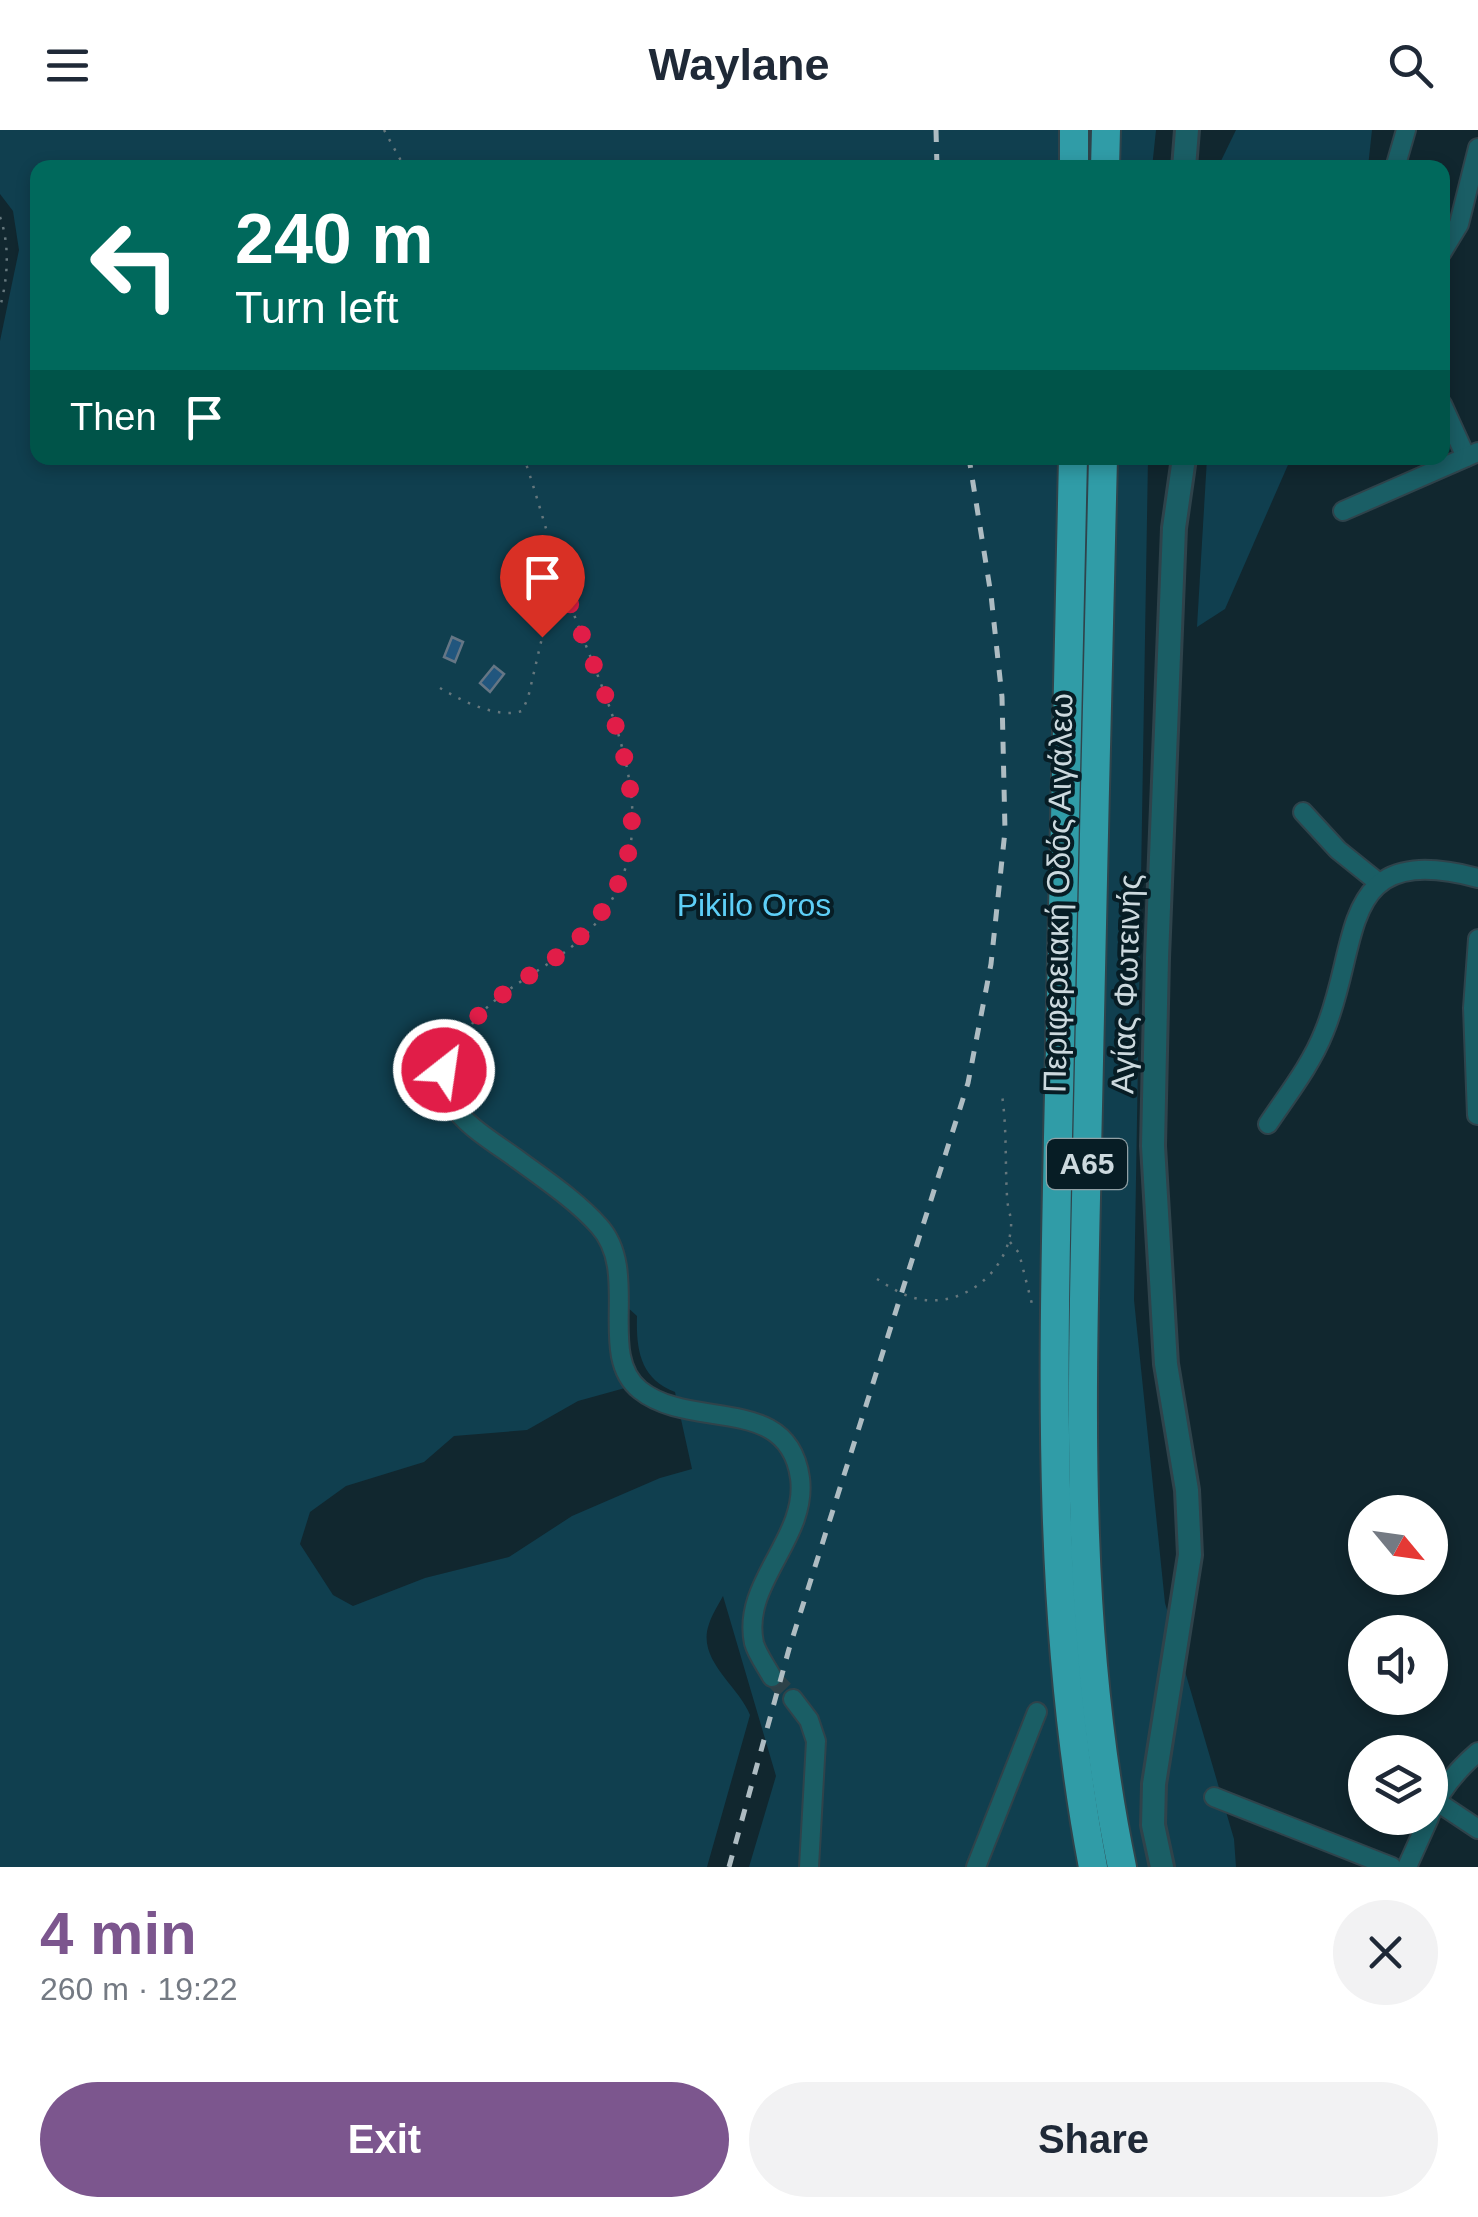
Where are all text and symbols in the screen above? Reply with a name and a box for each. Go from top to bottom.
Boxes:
icon: menu [40,38,95,93]
icon: search [1383,38,1438,93]
text: Waylane [649,39,829,90]
icon: left [70,200,200,330]
text: 240 m [235,200,433,278]
text: Turn left [235,282,398,333]
icon: arrive [177,390,232,445]
text: Then [70,396,157,438]
pin [500,535,585,638]
icon: arrive [515,550,570,605]
street label: Περιφερειακή Οδός Αιγάλεω [1037,693,1079,1093]
street label: Αγίας Φωτεινής [1104,873,1148,1095]
park label: Pikilo Oros [677,887,831,923]
position arrow [392,1018,496,1122]
road number: Α65 [1047,1139,1127,1189]
north arrow [1348,1495,1448,1595]
map controls [1348,1495,1448,1835]
button: sound [1348,1615,1448,1715]
button: layers [1348,1735,1448,1835]
text: 4 min [40,1900,197,1967]
button: close [1333,1900,1438,2005]
text: 260 m · 19:22 [40,1971,237,2007]
button: Exit [40,2082,729,2197]
button: Share [749,2082,1438,2197]

